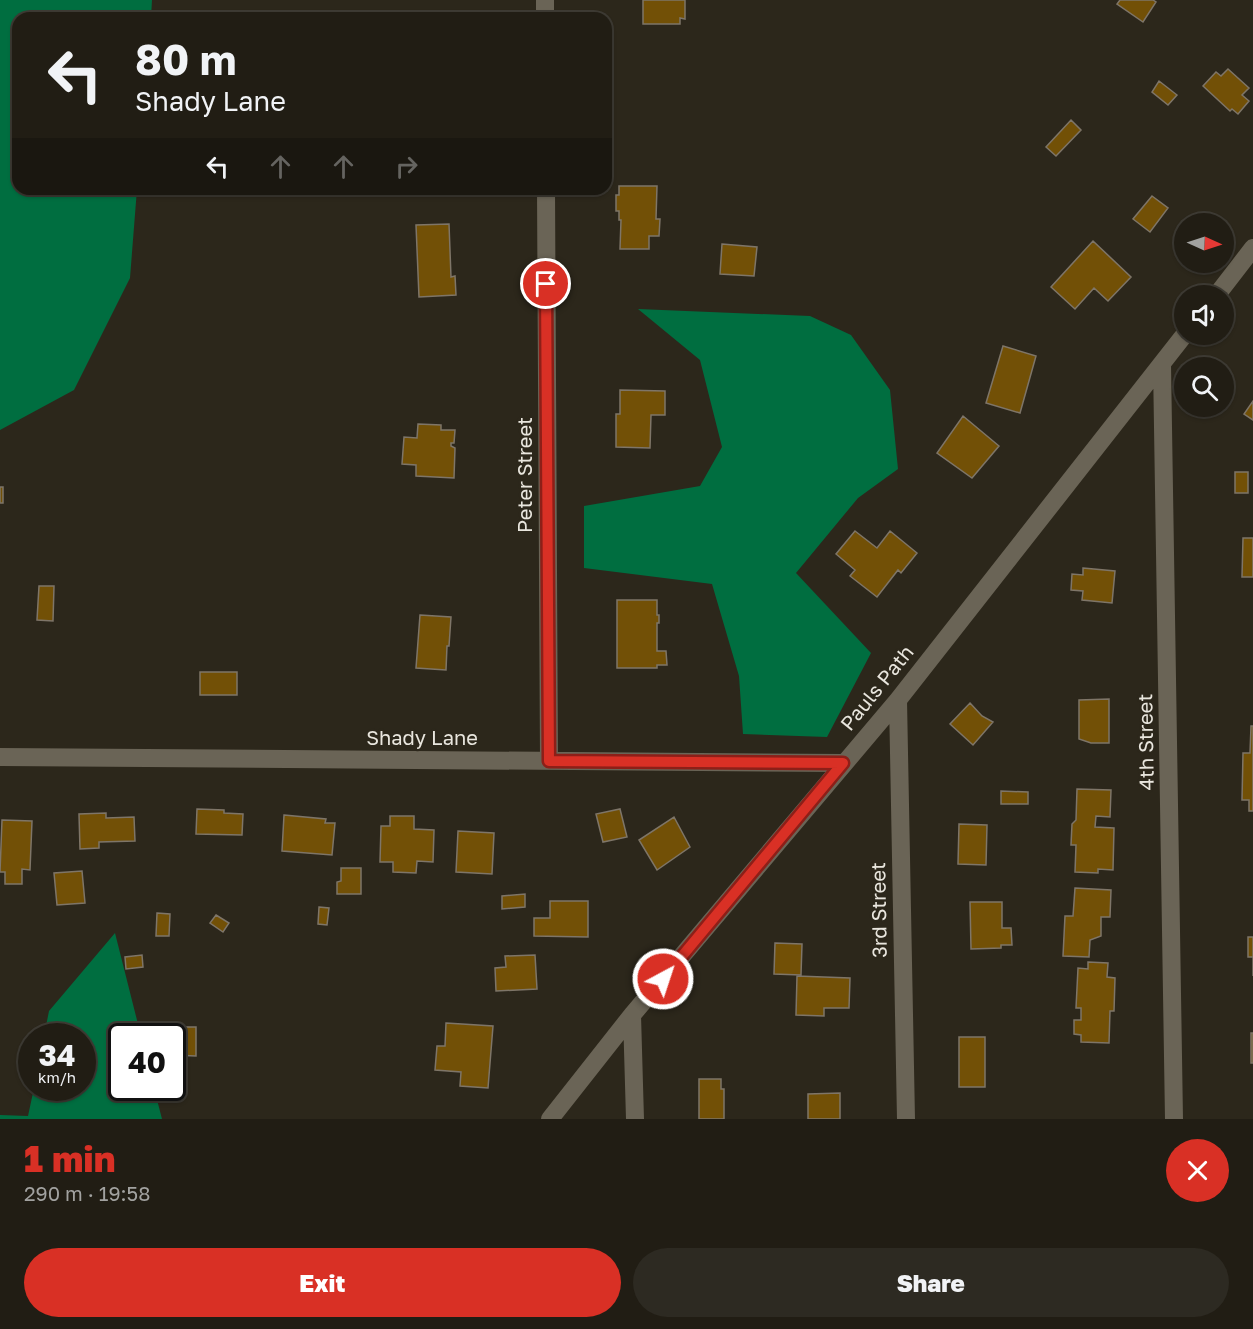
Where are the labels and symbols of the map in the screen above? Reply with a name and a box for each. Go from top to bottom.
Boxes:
north arrow [1174,213,1234,273]
pin [520,258,571,309]
street label: Peter Street [512,417,536,533]
street label: Pauls Path [835,640,918,735]
street label: 4th Street [1132,693,1158,791]
street label: Shady Lane [366,725,478,749]
street label: 3rd Street [865,862,891,958]
position arrow [631,947,695,1011]
speed limit sign: 40 [108,1023,186,1101]

